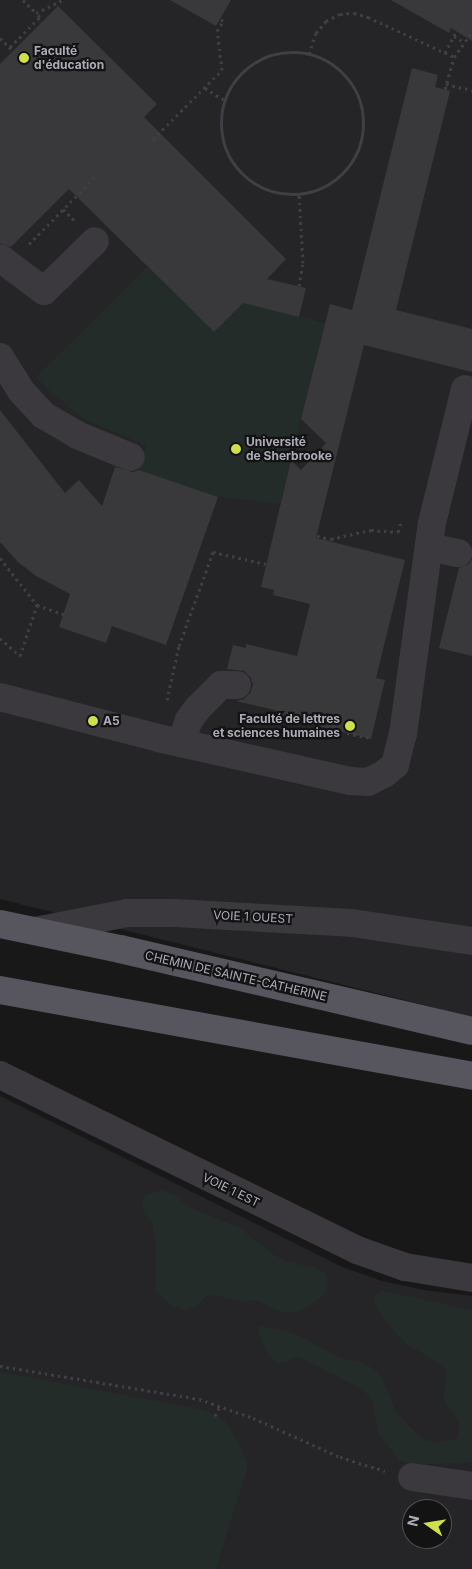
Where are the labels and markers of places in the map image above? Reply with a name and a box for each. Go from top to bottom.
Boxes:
place label: Faculté d'éducation [34,44,104,72]
marker: Faculté d'éducation [18,52,30,64]
place label: Université de Sherbrooke [246,435,332,463]
marker: Université de Sherbrooke [230,443,242,455]
place label: Faculté de lettres et sciences humaines [213,712,340,740]
place label: A5 [103,714,120,728]
marker: A5 [87,715,99,727]
marker: Faculté de lettres et sciences humaines [344,720,356,732]

